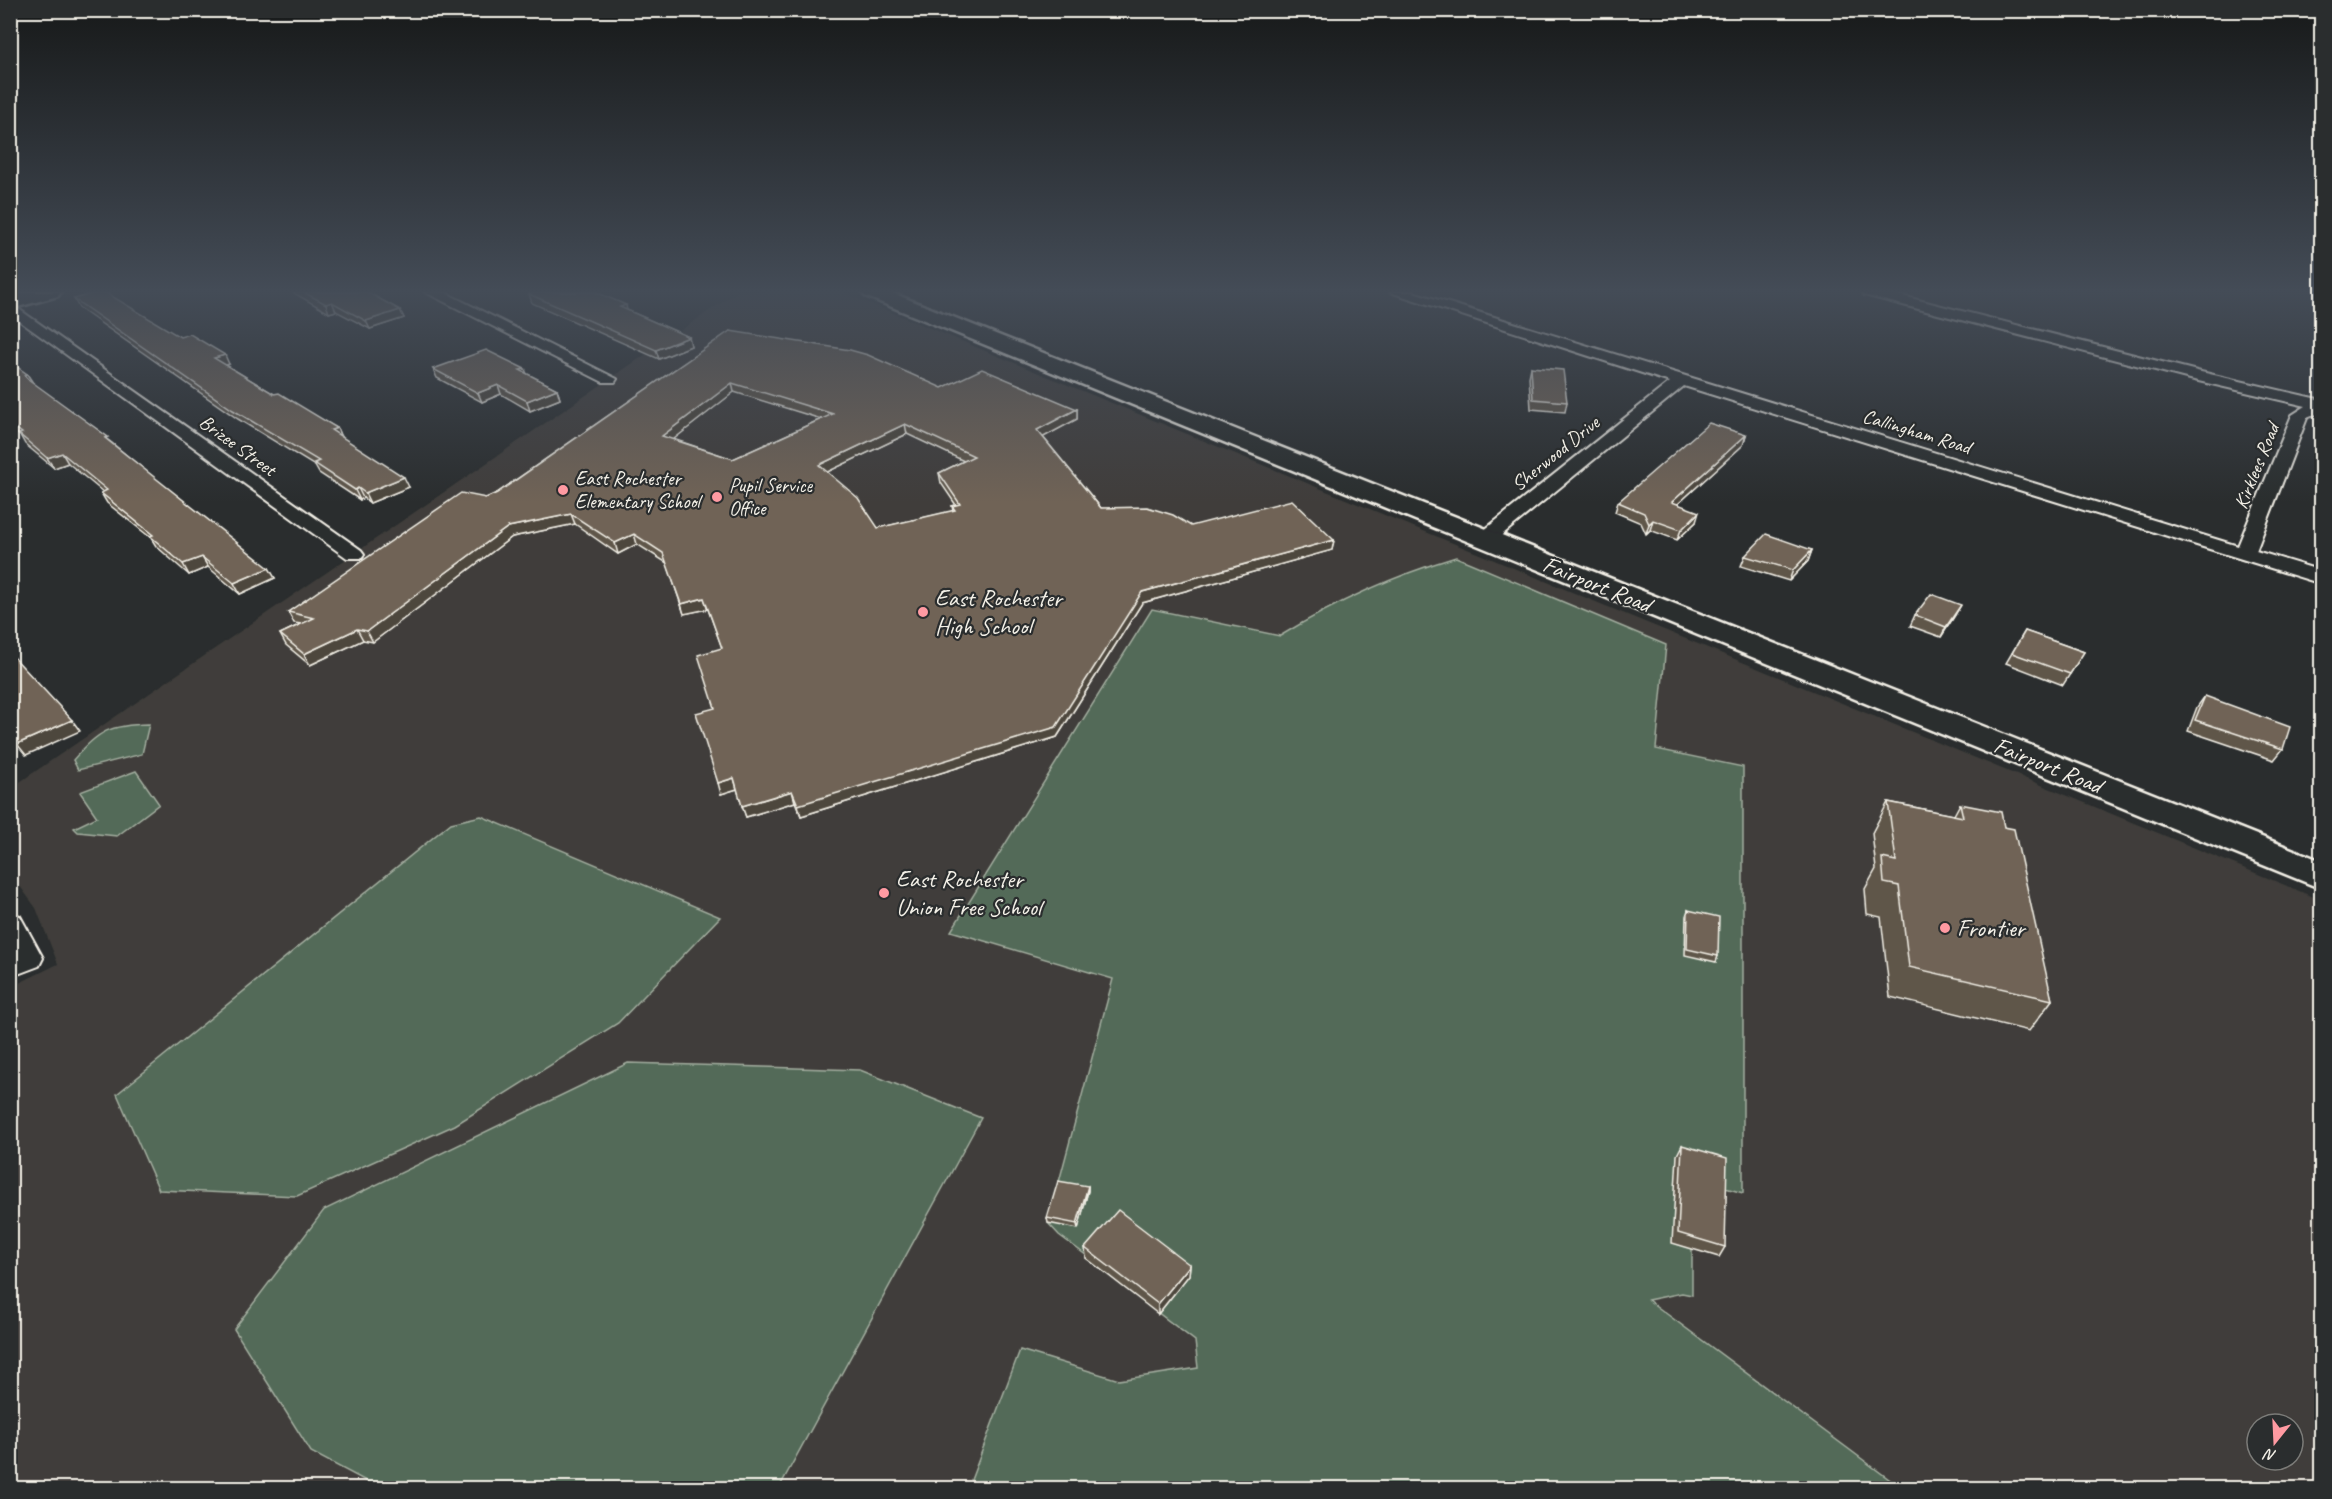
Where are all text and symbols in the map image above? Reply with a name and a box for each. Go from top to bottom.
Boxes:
street label: Callingham Road [1860,403,1977,461]
street label: Brizee Street [194,409,283,483]
street label: Sherwood Drive [1506,409,1605,496]
street label: Kirklees Road [2228,417,2286,513]
place label: East Rochester Elementary School [575,466,703,514]
place label: Pupil Service Office [729,473,814,521]
marker: East Rochester Elementary School [556,483,570,497]
marker: Pupil Service Office [710,490,724,504]
street label: Fairport Road [1539,549,1659,621]
place label: East Rochester High School [935,583,1064,641]
marker: East Rochester High School [916,605,930,619]
street label: Fairport Road [1990,730,2110,802]
place label: East Rochester Union Free School [896,864,1045,922]
marker: East Rochester Union Free School [877,886,891,900]
place label: Frontier [1957,913,2027,943]
marker: Frontier [1938,921,1952,935]
north arrow [2245,1412,2305,1472]
text: N [2260,1443,2278,1466]

